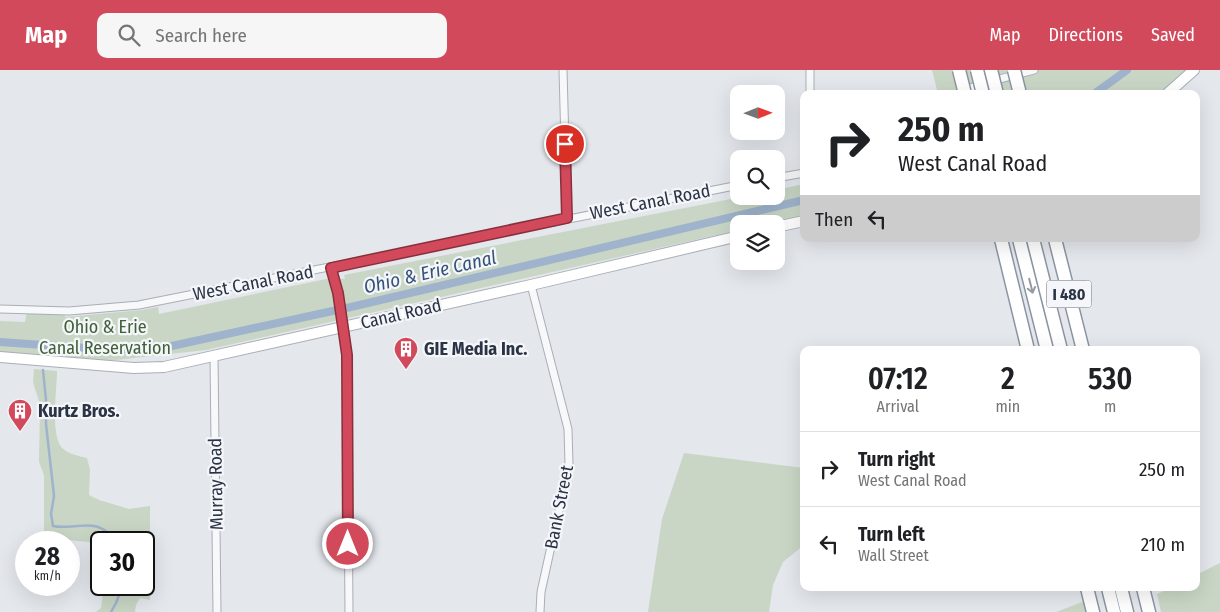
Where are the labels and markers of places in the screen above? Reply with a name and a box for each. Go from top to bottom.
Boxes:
pin [544,123,586,165]
building icon: GIE Media Inc. [393,336,419,370]
place label: GIE Media Inc. [424,338,527,360]
building icon: Kurtz Bros. [7,398,33,432]
place label: Kurtz Bros. [38,400,120,422]

